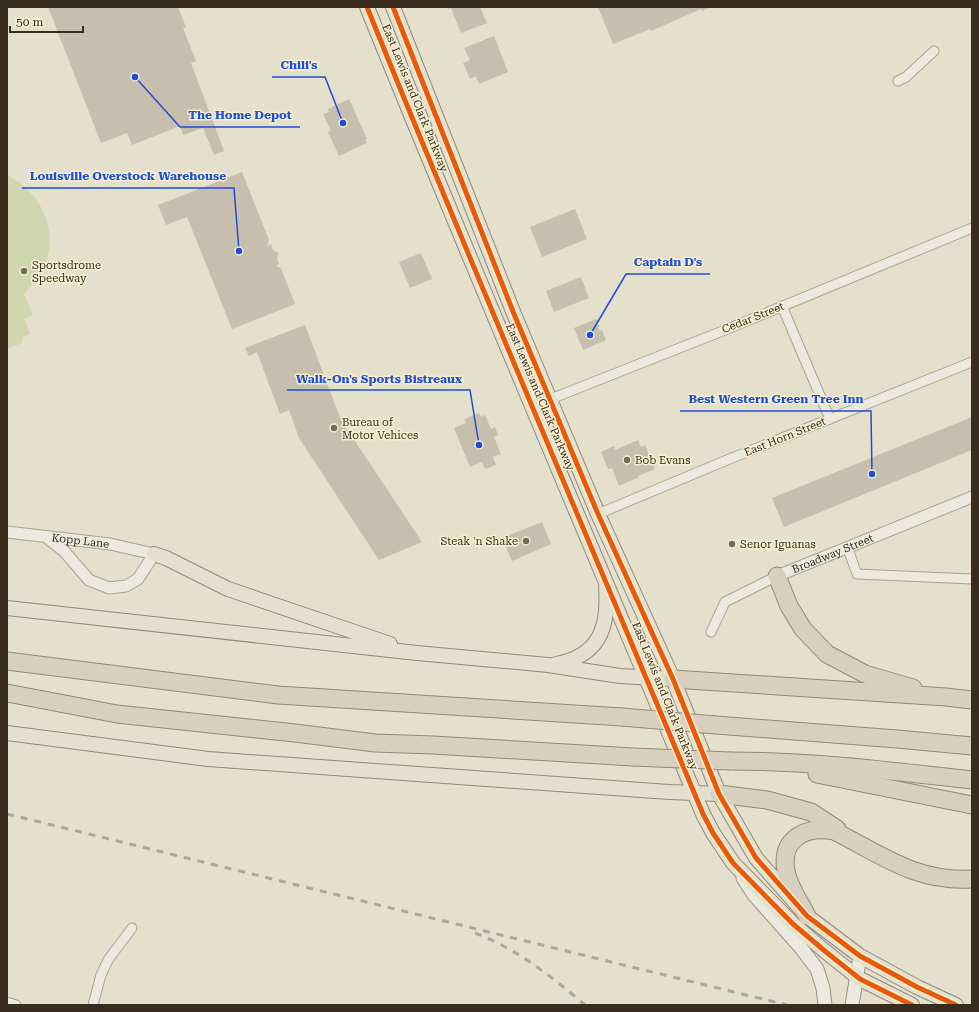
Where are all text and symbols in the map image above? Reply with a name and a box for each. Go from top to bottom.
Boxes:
scale bar [10,8,83,34]
text: 50 m [16,15,43,29]
street label: East Lewis and Clark Parkway [379,22,451,174]
callout: Chili's [272,53,325,77]
text: Chili's [280,58,318,72]
callout: The Home Depot [180,103,300,127]
text: The Home Depot [188,108,292,122]
callout: Louisville Overstock Warehouse [22,164,234,188]
text: Louisville Overstock Warehouse [30,169,226,183]
callout: Captain D's [626,250,710,274]
text: Captain D's [634,255,702,269]
place label: Sportsdrome Speedway [32,259,101,285]
marker: Sportsdrome Speedway [19,266,29,276]
street label: Cedar Street [720,300,786,336]
street label: East Lewis and Clark Parkway [503,322,577,473]
callout: Walk-On's Sports Bistreaux [287,366,470,390]
text: Walk-On's Sports Bistreaux [296,372,462,386]
callout: Best Western Green Tree Inn [680,387,871,411]
text: Best Western Green Tree Inn [688,392,864,406]
street label: East Horn Street [742,415,828,459]
place label: Bureau of Motor Vehices [342,416,418,442]
marker: Bureau of Motor Vehices [329,423,339,433]
place label: Bob Evans [635,454,690,467]
marker: Bob Evans [622,455,632,465]
street label: Kopp Lane [51,531,110,550]
street label: Broadway Street [790,531,875,576]
place label: Steak 'n Shake [440,535,518,548]
marker: Steak 'n Shake [521,536,531,546]
place label: Senor Iguanas [740,538,816,551]
marker: Senor Iguanas [727,539,737,549]
street label: East Lewis and Clark Parkway [629,620,701,772]

